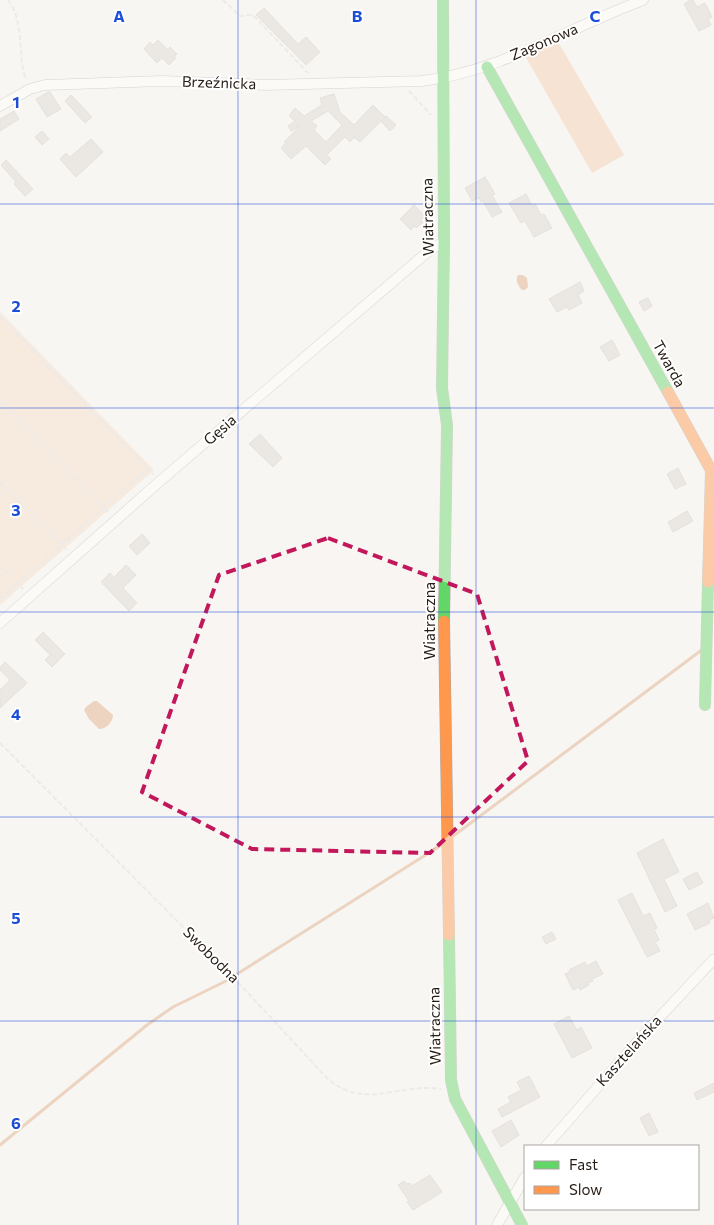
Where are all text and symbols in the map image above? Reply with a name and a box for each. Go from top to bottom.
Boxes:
text: A [113,6,125,25]
text: B [352,6,363,25]
text: C [590,6,601,25]
street label: Zagonowa [507,19,580,63]
street label: Brzeźnicka [182,72,256,92]
text: 1 [12,92,20,111]
street label: Wiatraczna [417,178,437,256]
text: 2 [11,296,21,315]
street label: Twarda [650,337,690,390]
street label: Gęsia [199,410,239,448]
text: 3 [11,500,21,519]
street label: Wiatraczna [420,582,438,660]
text: 4 [11,704,21,723]
text: 5 [11,908,21,927]
street label: Swobodna [180,922,244,986]
street label: Wiatraczna [424,987,444,1065]
street label: Kasztelańska [592,1011,665,1089]
text: 6 [11,1113,21,1132]
legend [524,1145,699,1210]
text: Fast [569,1155,598,1173]
text: Slow [569,1180,602,1198]

